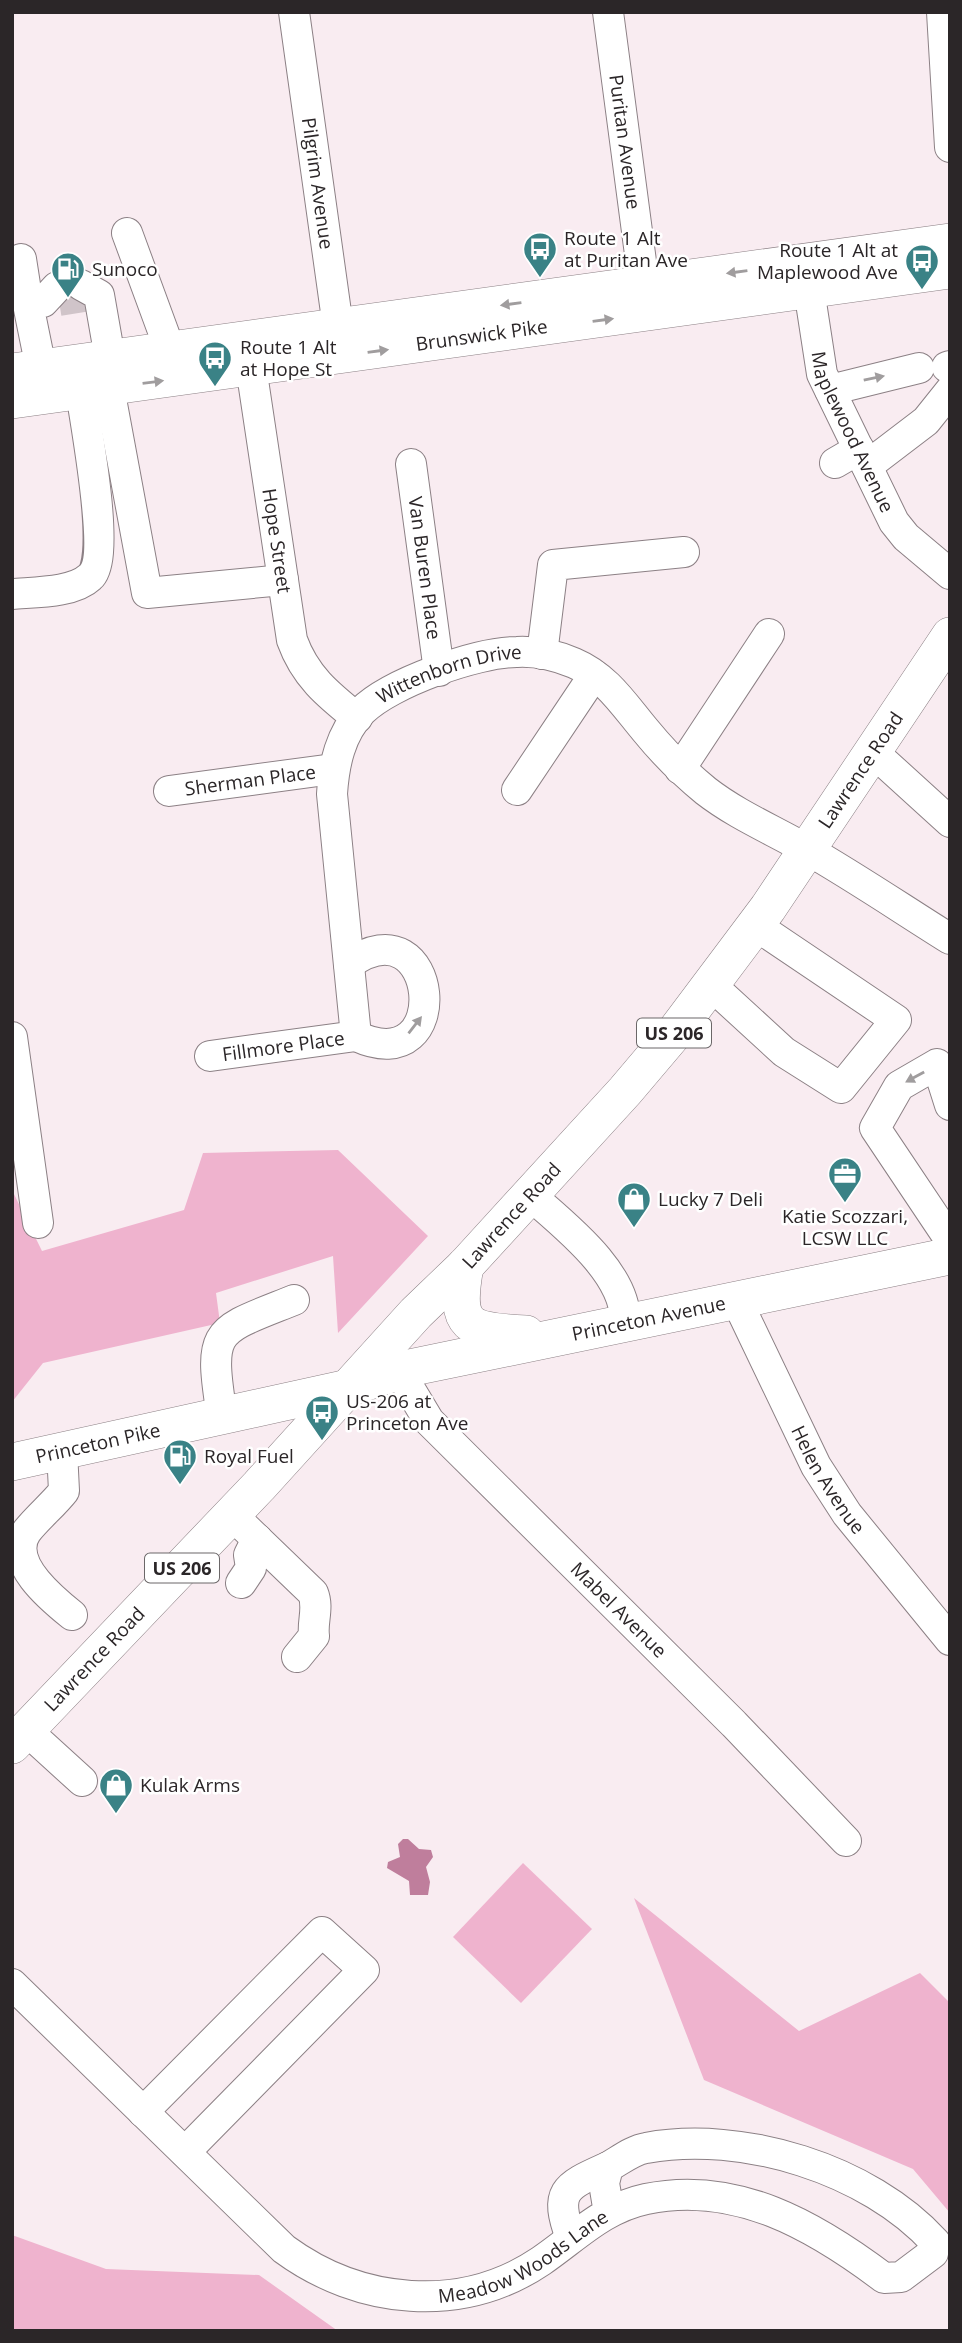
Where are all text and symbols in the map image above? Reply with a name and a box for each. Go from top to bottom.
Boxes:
street label: Puritan Avenue [603,73,647,211]
street label: Pilgrim Avenue [296,116,340,251]
place label: Route 1 Alt at Puritan Ave [564,225,688,273]
bus stop icon: Route 1 Alt at Puritan Ave [521,230,559,279]
place label: Route 1 Alt at Maplewood Ave [757,237,898,285]
bus stop icon: Route 1 Alt at Maplewood Ave [903,242,941,291]
fuel station icon: Sunoco [49,250,87,299]
place label: Sunoco [92,256,158,282]
one-way arrow [726,267,748,278]
one-way arrow [500,298,522,309]
street label: Brunswick Pike [414,313,549,357]
one-way arrow [593,314,615,325]
place label: Route 1 Alt at Hope St [240,334,337,382]
bus stop icon: Route 1 Alt at Hope St [196,339,234,388]
one-way arrow [367,346,389,357]
street label: Maplewood Avenue [806,350,900,517]
one-way arrow [863,372,885,383]
one-way arrow [142,376,164,387]
street label: Hope Street [256,487,298,595]
street label: Van Buren Place [403,495,448,641]
street label: Wittenborn Drive [371,639,522,709]
street label: Lawrence Road [812,706,909,833]
street label: Sherman Place [183,758,317,802]
one-way arrow [408,1016,423,1034]
road number: US 206 [637,1018,711,1048]
street label: Fillmore Place [221,1025,346,1067]
one-way arrow [906,1071,925,1083]
office icon: Katie Scozzari, LCSW LLC [826,1155,864,1204]
street label: Lawrence Road [456,1157,567,1274]
shop icon: Lucky 7 Deli [615,1180,653,1229]
place label: Lucky 7 Deli [658,1186,763,1212]
place label: Katie Scozzari, LCSW LLC [782,1203,908,1251]
street label: Princeton Avenue [569,1290,728,1347]
place label: US-206 at Princeton Ave [346,1388,468,1436]
bus stop icon: US-206 at Princeton Ave [303,1393,341,1442]
street label: Princeton Pike [33,1417,163,1469]
street label: Helen Avenue [785,1421,871,1539]
fuel station icon: Royal Fuel [161,1437,199,1486]
place label: Royal Fuel [204,1443,294,1469]
road number: US 206 [145,1554,219,1582]
street label: Mabel Avenue [565,1556,673,1663]
street label: Lawrence Road [38,1601,150,1717]
shop icon: Kulak Arms [97,1766,135,1815]
place label: Kulak Arms [140,1772,240,1798]
street label: Meadow Woods Lane [437,2203,613,2309]

